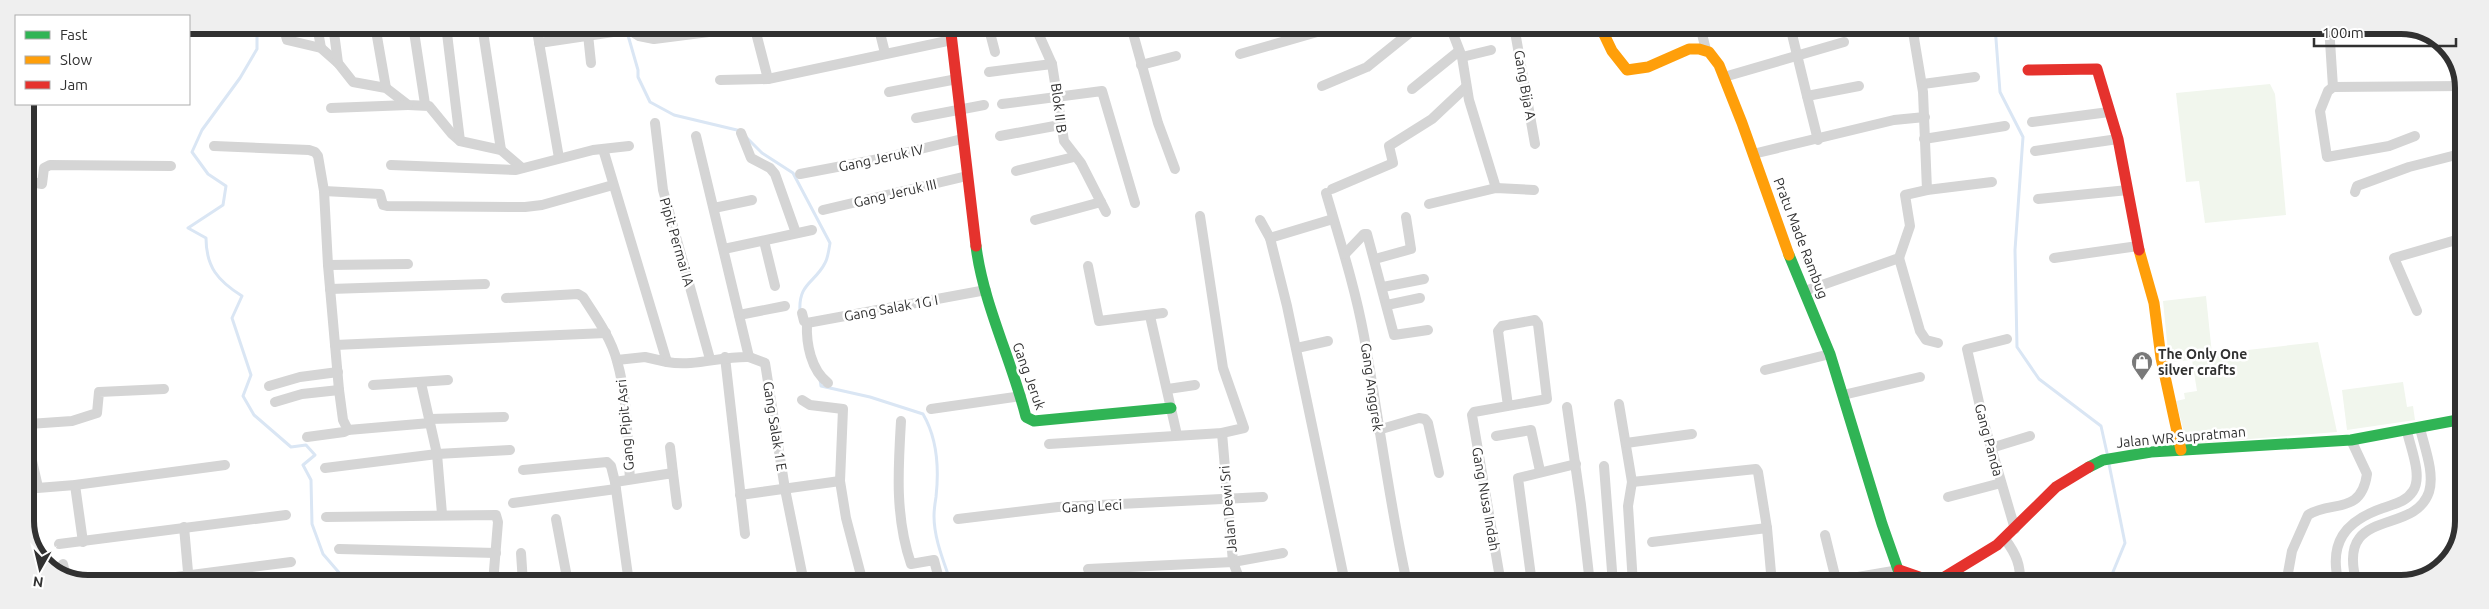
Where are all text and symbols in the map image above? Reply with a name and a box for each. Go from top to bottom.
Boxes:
legend [15,15,190,105]
scale bar [2314,15,2456,47]
text: 100 m [2322,24,2364,41]
text: Fast [60,26,88,43]
street label: Gang Bija A [1511,49,1539,121]
text: Slow [60,51,93,68]
text: Jam [60,76,88,93]
street label: Blok II B [1048,82,1070,134]
street label: Gang Jeruk IV [837,141,925,175]
street label: Pratu Made Rambug [1771,175,1831,301]
street label: Gang Jeruk III [852,176,938,210]
street label: Pipit Permai IA [657,196,697,288]
street label: Gang Salak 1G I [843,292,939,324]
street label: Gang Jeruk [1009,340,1049,412]
street label: Gang Anggrek [1358,342,1386,432]
place label: The Only One silver crafts [2158,346,2247,378]
shop icon: The Only One silver crafts [2130,350,2154,381]
street label: Gang Pipit Asri [613,379,637,471]
street label: Gang Salak 1 E [760,380,790,472]
street label: Gang Panda [1972,402,2006,478]
street label: Jalan WR Supratman [2116,423,2246,451]
street label: Gang Nusa Indah [1469,446,1503,552]
street label: Jalan Dewi Sri [1216,465,1240,553]
street label: Gang Leci [1061,496,1123,516]
north arrow [15,544,65,594]
text: N [32,573,44,591]

